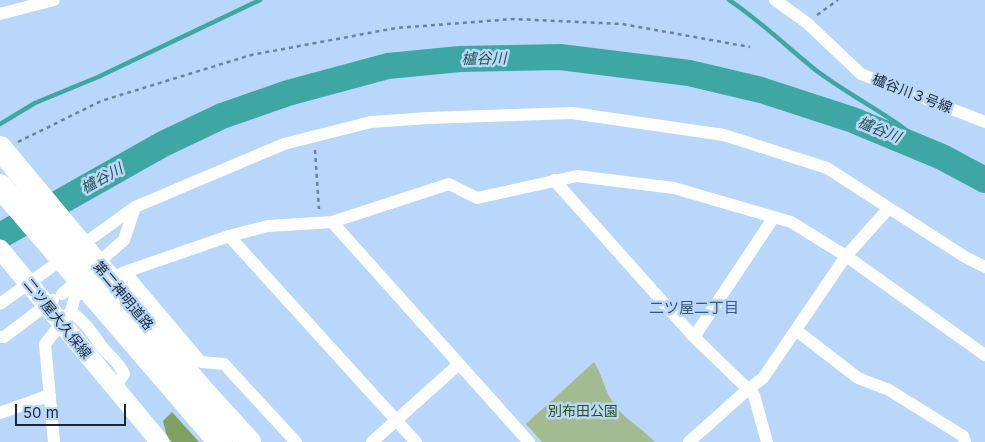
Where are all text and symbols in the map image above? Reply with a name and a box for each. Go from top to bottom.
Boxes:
water label: 櫨谷川 [461,50,507,68]
street label: 櫨谷川３号線 [870,71,954,117]
water label: 櫨谷川 [855,113,903,147]
water label: 櫨谷川 [78,160,126,198]
street label: 第二神明道路 [90,258,156,334]
street label: 二ツ屋大久保線 [20,276,94,362]
district label: 二ツ屋二丁目 [649,299,739,317]
scale bar [18,394,129,426]
text: 50 m [23,403,59,422]
park label: 別布田公園 [548,404,618,420]

